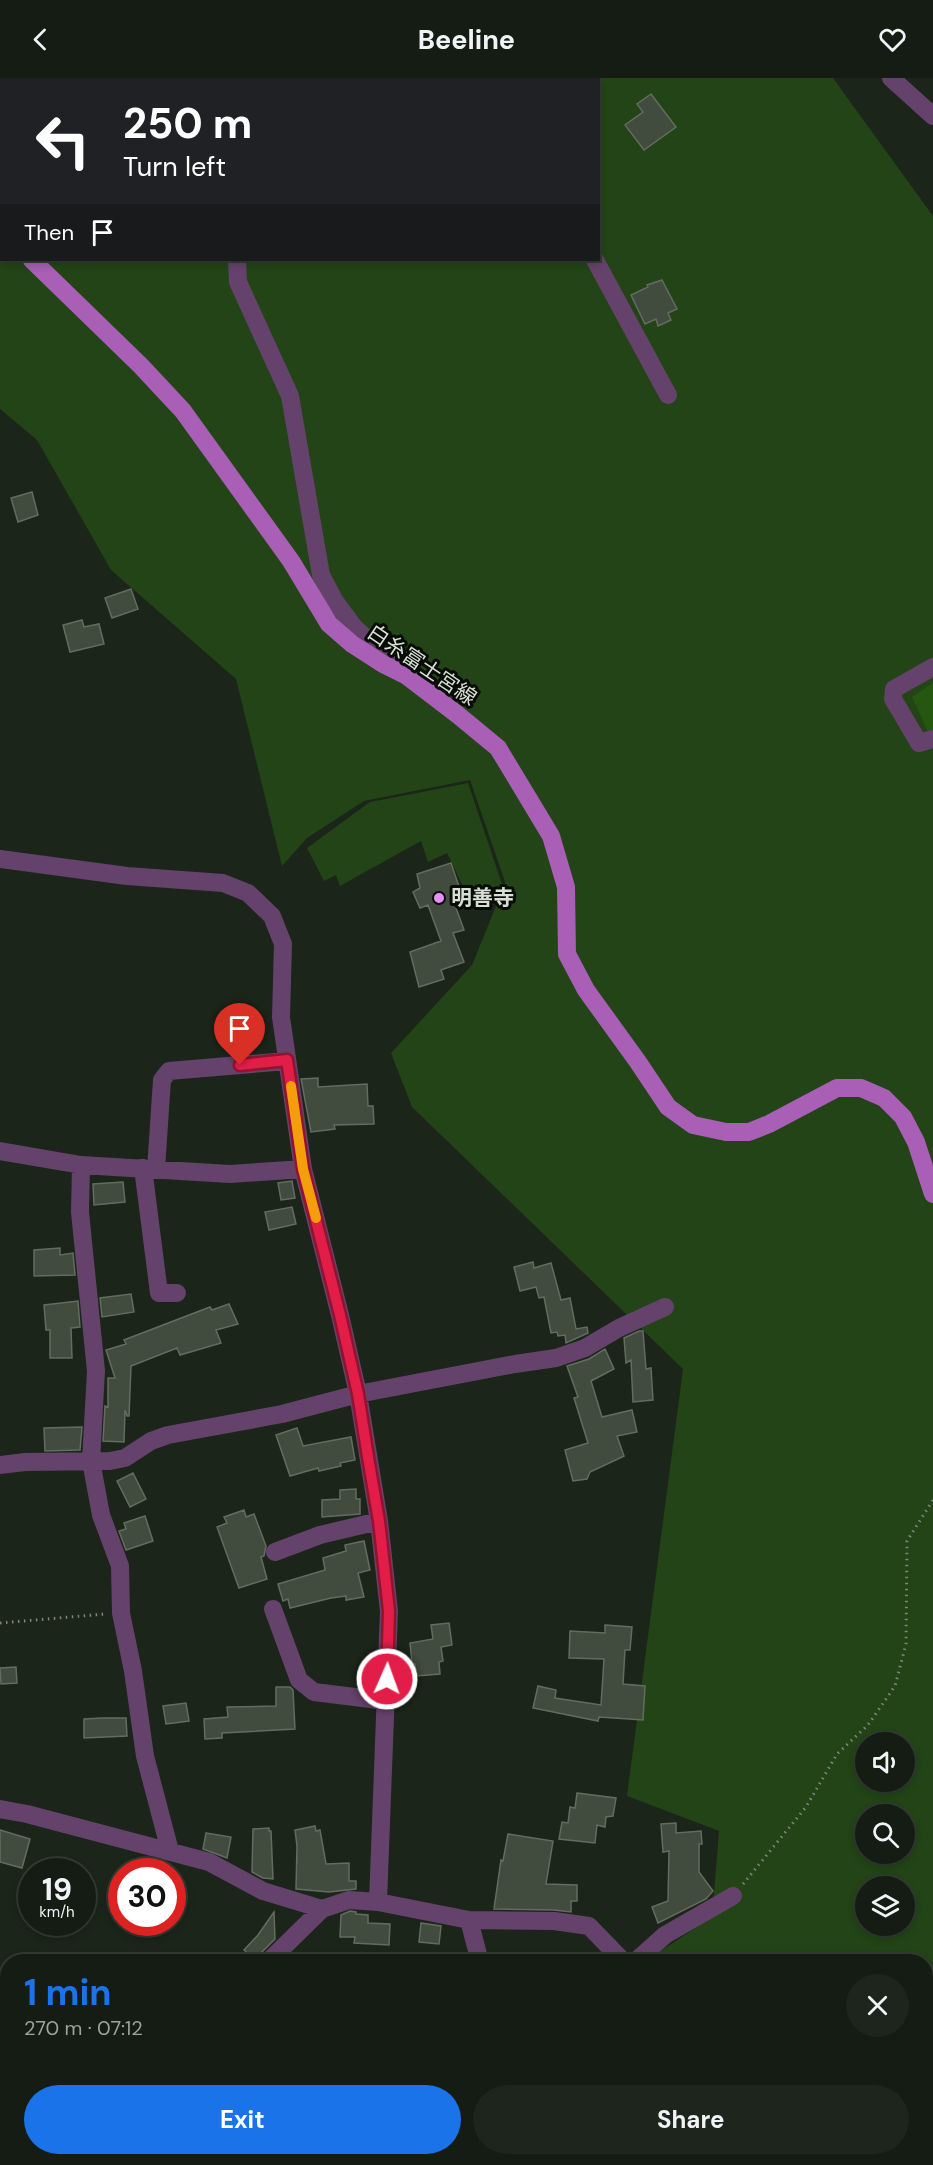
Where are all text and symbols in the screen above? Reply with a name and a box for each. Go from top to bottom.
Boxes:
text: Beeline [418,22,515,57]
icon: back [24,23,57,56]
icon: heart [876,23,909,56]
text: 250 m [123,96,252,151]
icon: left [24,102,102,180]
text: Turn left [123,149,226,184]
icon: arrive [86,216,119,249]
text: Then [24,218,74,247]
street label: 白糸富士宮線 [362,618,482,712]
place label: 明善寺 [451,884,514,912]
marker: 明善寺 [432,891,446,905]
pin [214,1003,265,1065]
icon: arrive [223,1012,256,1045]
position arrow [355,1647,419,1711]
map controls [855,1732,915,1936]
button: sound [855,1732,915,1792]
button: search [855,1804,915,1864]
speed limit sign: 30 [108,1858,186,1936]
text: 19 [42,1870,72,1909]
button: layers [855,1876,915,1936]
text: km/h [39,1902,75,1922]
text: 1 min [24,1969,112,2016]
button: close [846,1974,909,2037]
text: 270 m · 07:12 [24,2015,143,2041]
button: Exit [24,2085,461,2154]
button: Share [473,2085,909,2154]

